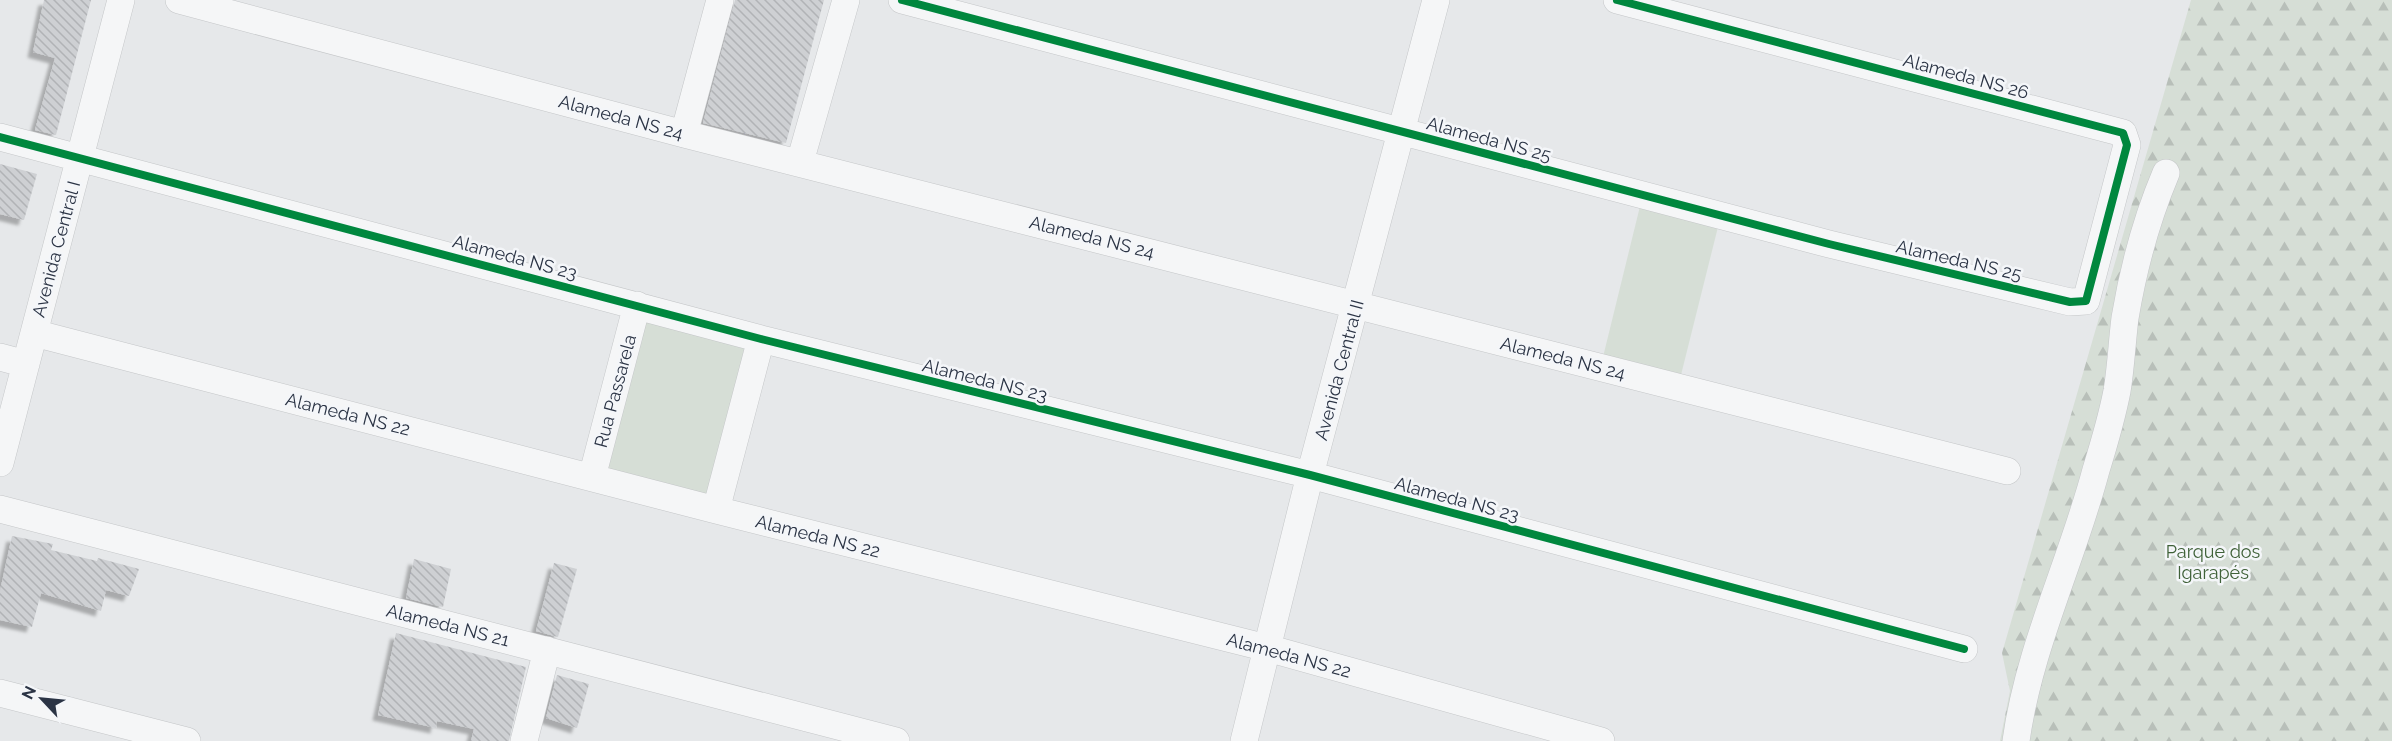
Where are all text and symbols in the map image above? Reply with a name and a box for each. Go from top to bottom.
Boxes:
street label: Alameda NS 26 [1901,49,2031,103]
street label: Alameda NS 24 [556,90,686,144]
street label: Alameda NS 25 [1424,112,1554,166]
street label: Avenida Central I [28,179,84,319]
street label: Alameda NS 24 [1027,211,1157,263]
street label: Alameda NS 23 [450,230,580,284]
street label: Alameda NS 25 [1894,235,2024,285]
street label: Avenida Central II [1310,297,1368,443]
street label: Rua Passarela [590,332,640,450]
street label: Alameda NS 24 [1498,332,1628,384]
street label: Alameda NS 23 [920,354,1050,406]
street label: Alameda NS 22 [283,388,413,440]
street label: Alameda NS 23 [1392,472,1522,526]
street label: Alameda NS 22 [753,510,883,562]
park label: Parque dos Igarapés [2166,541,2261,583]
street label: Alameda NS 21 [384,600,512,651]
street label: Alameda NS 22 [1225,628,1353,682]
north arrow [12,669,72,729]
text: N [18,683,40,702]

